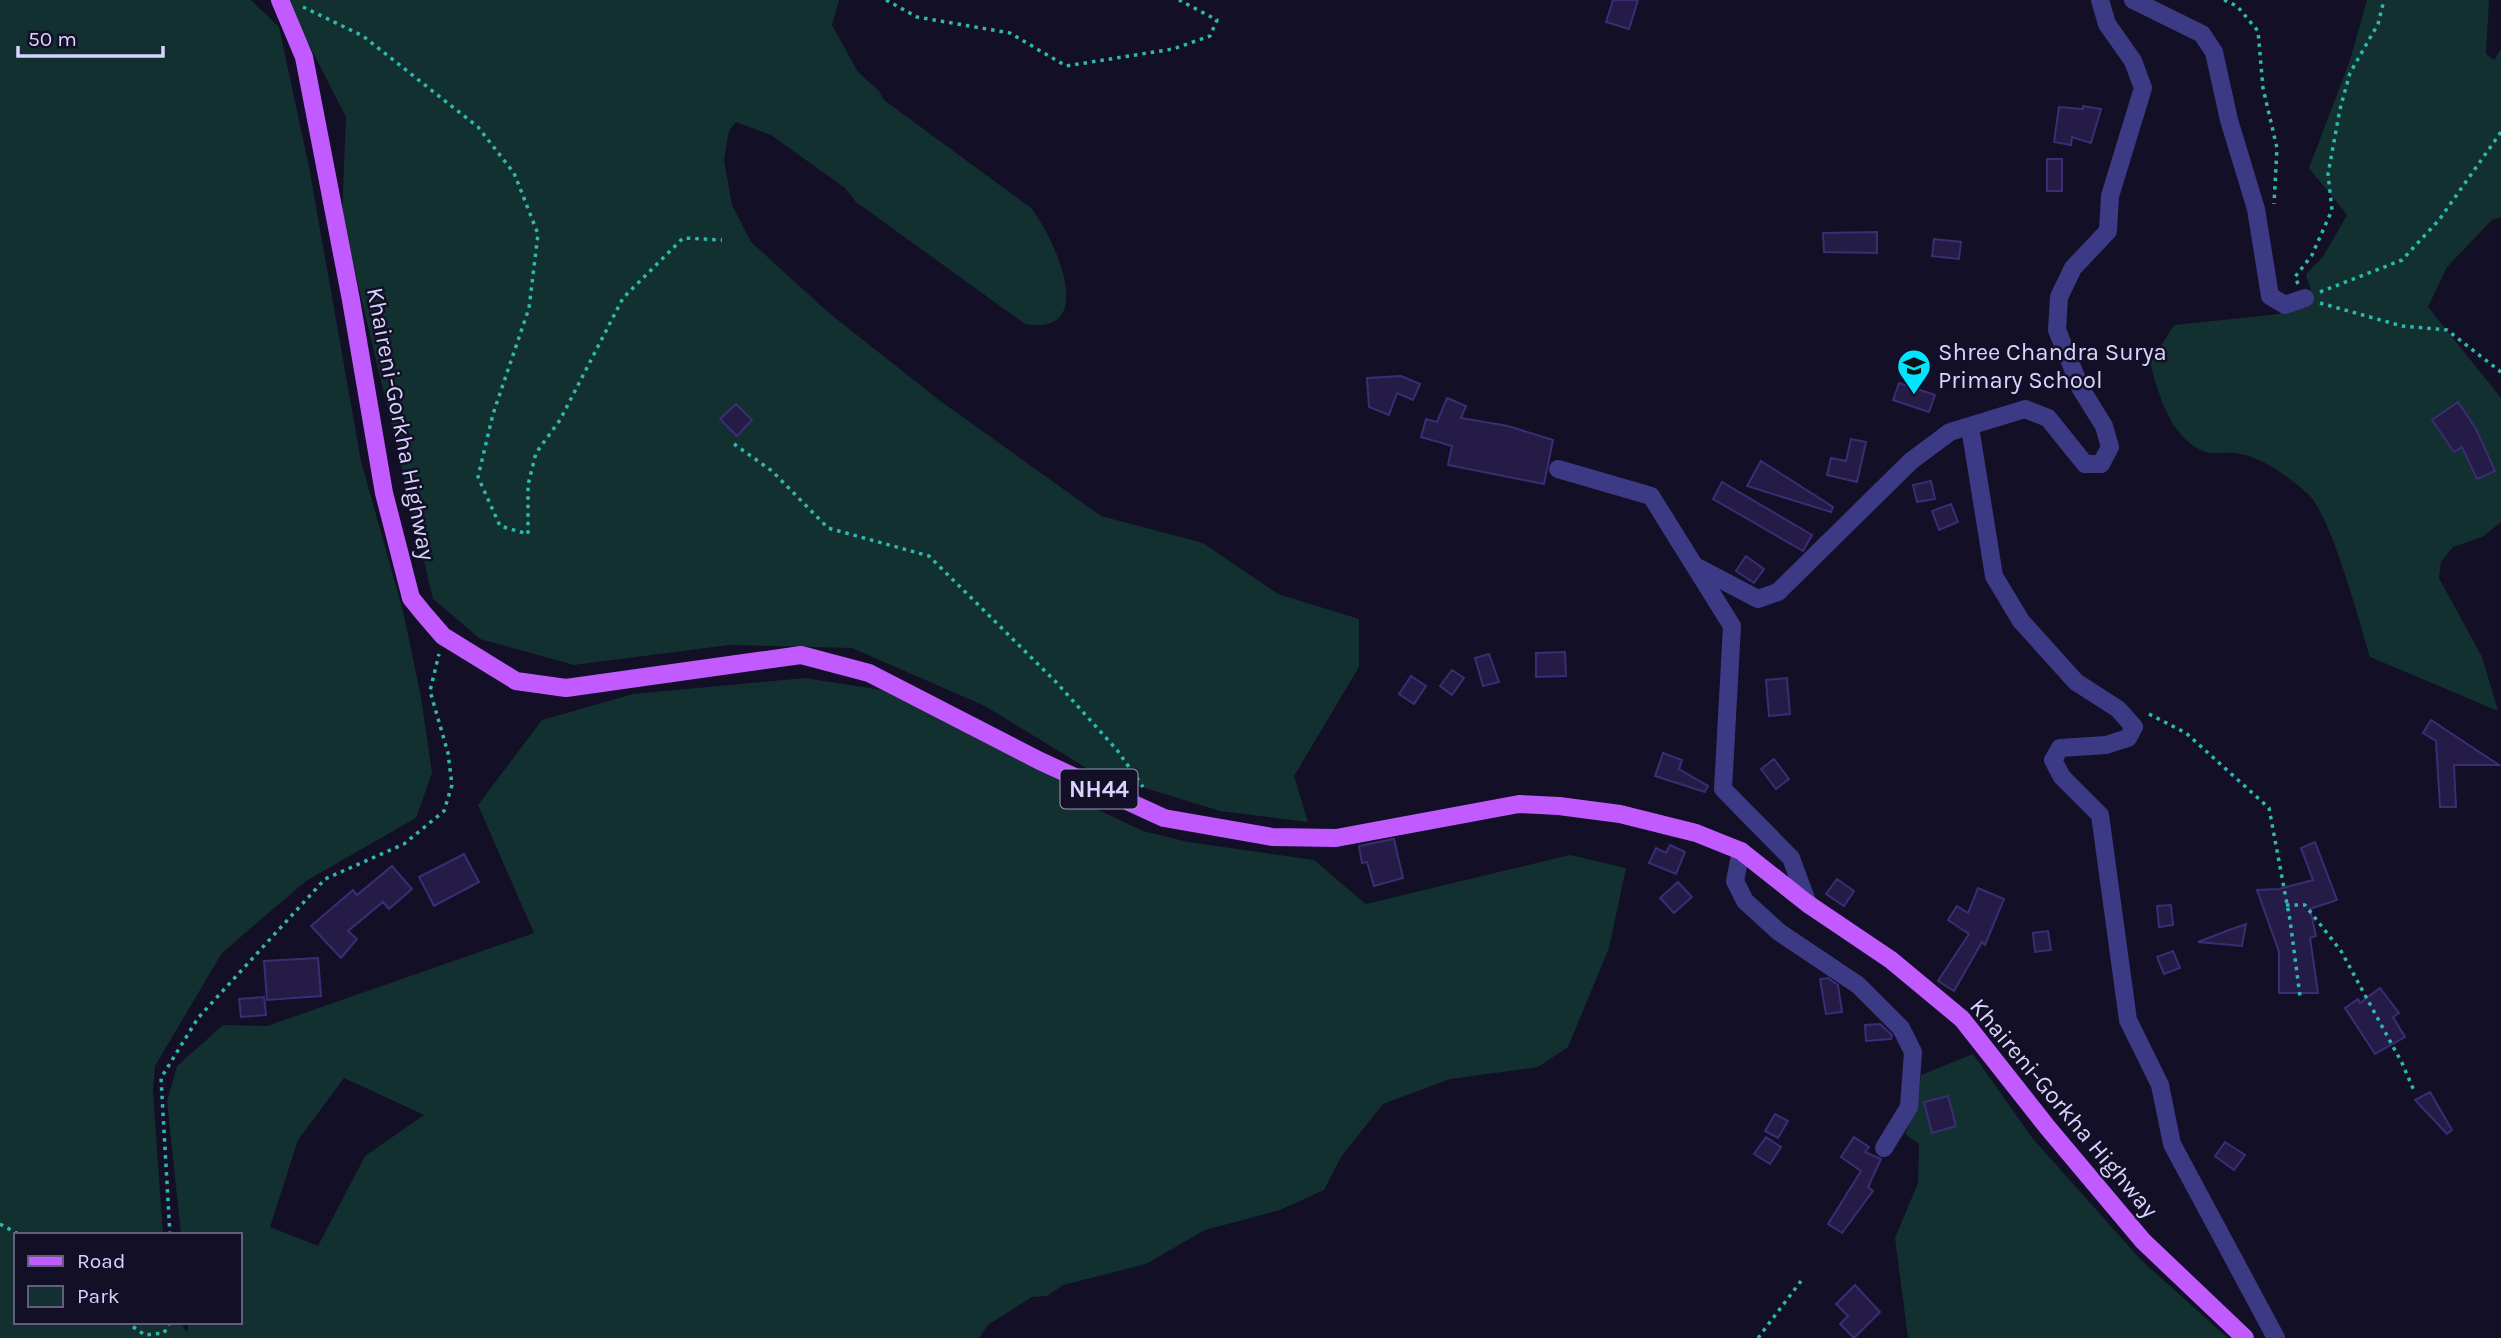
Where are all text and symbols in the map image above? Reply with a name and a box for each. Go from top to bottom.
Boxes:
scale bar [18,14,163,58]
text: 50 m [28,27,77,51]
street label: Khaireni-Gorkha Highway [361,285,441,563]
place label: Shree Chandra Surya Primary School [1938,338,2167,394]
school or university icon: Shree Chandra Surya Primary School [1895,347,1933,396]
road number: NH44 [1060,769,1138,808]
street label: Khaireni-Gorkha Highway [1964,993,2164,1223]
legend [14,1233,242,1324]
text: Road [77,1249,125,1273]
text: Park [77,1284,120,1308]

